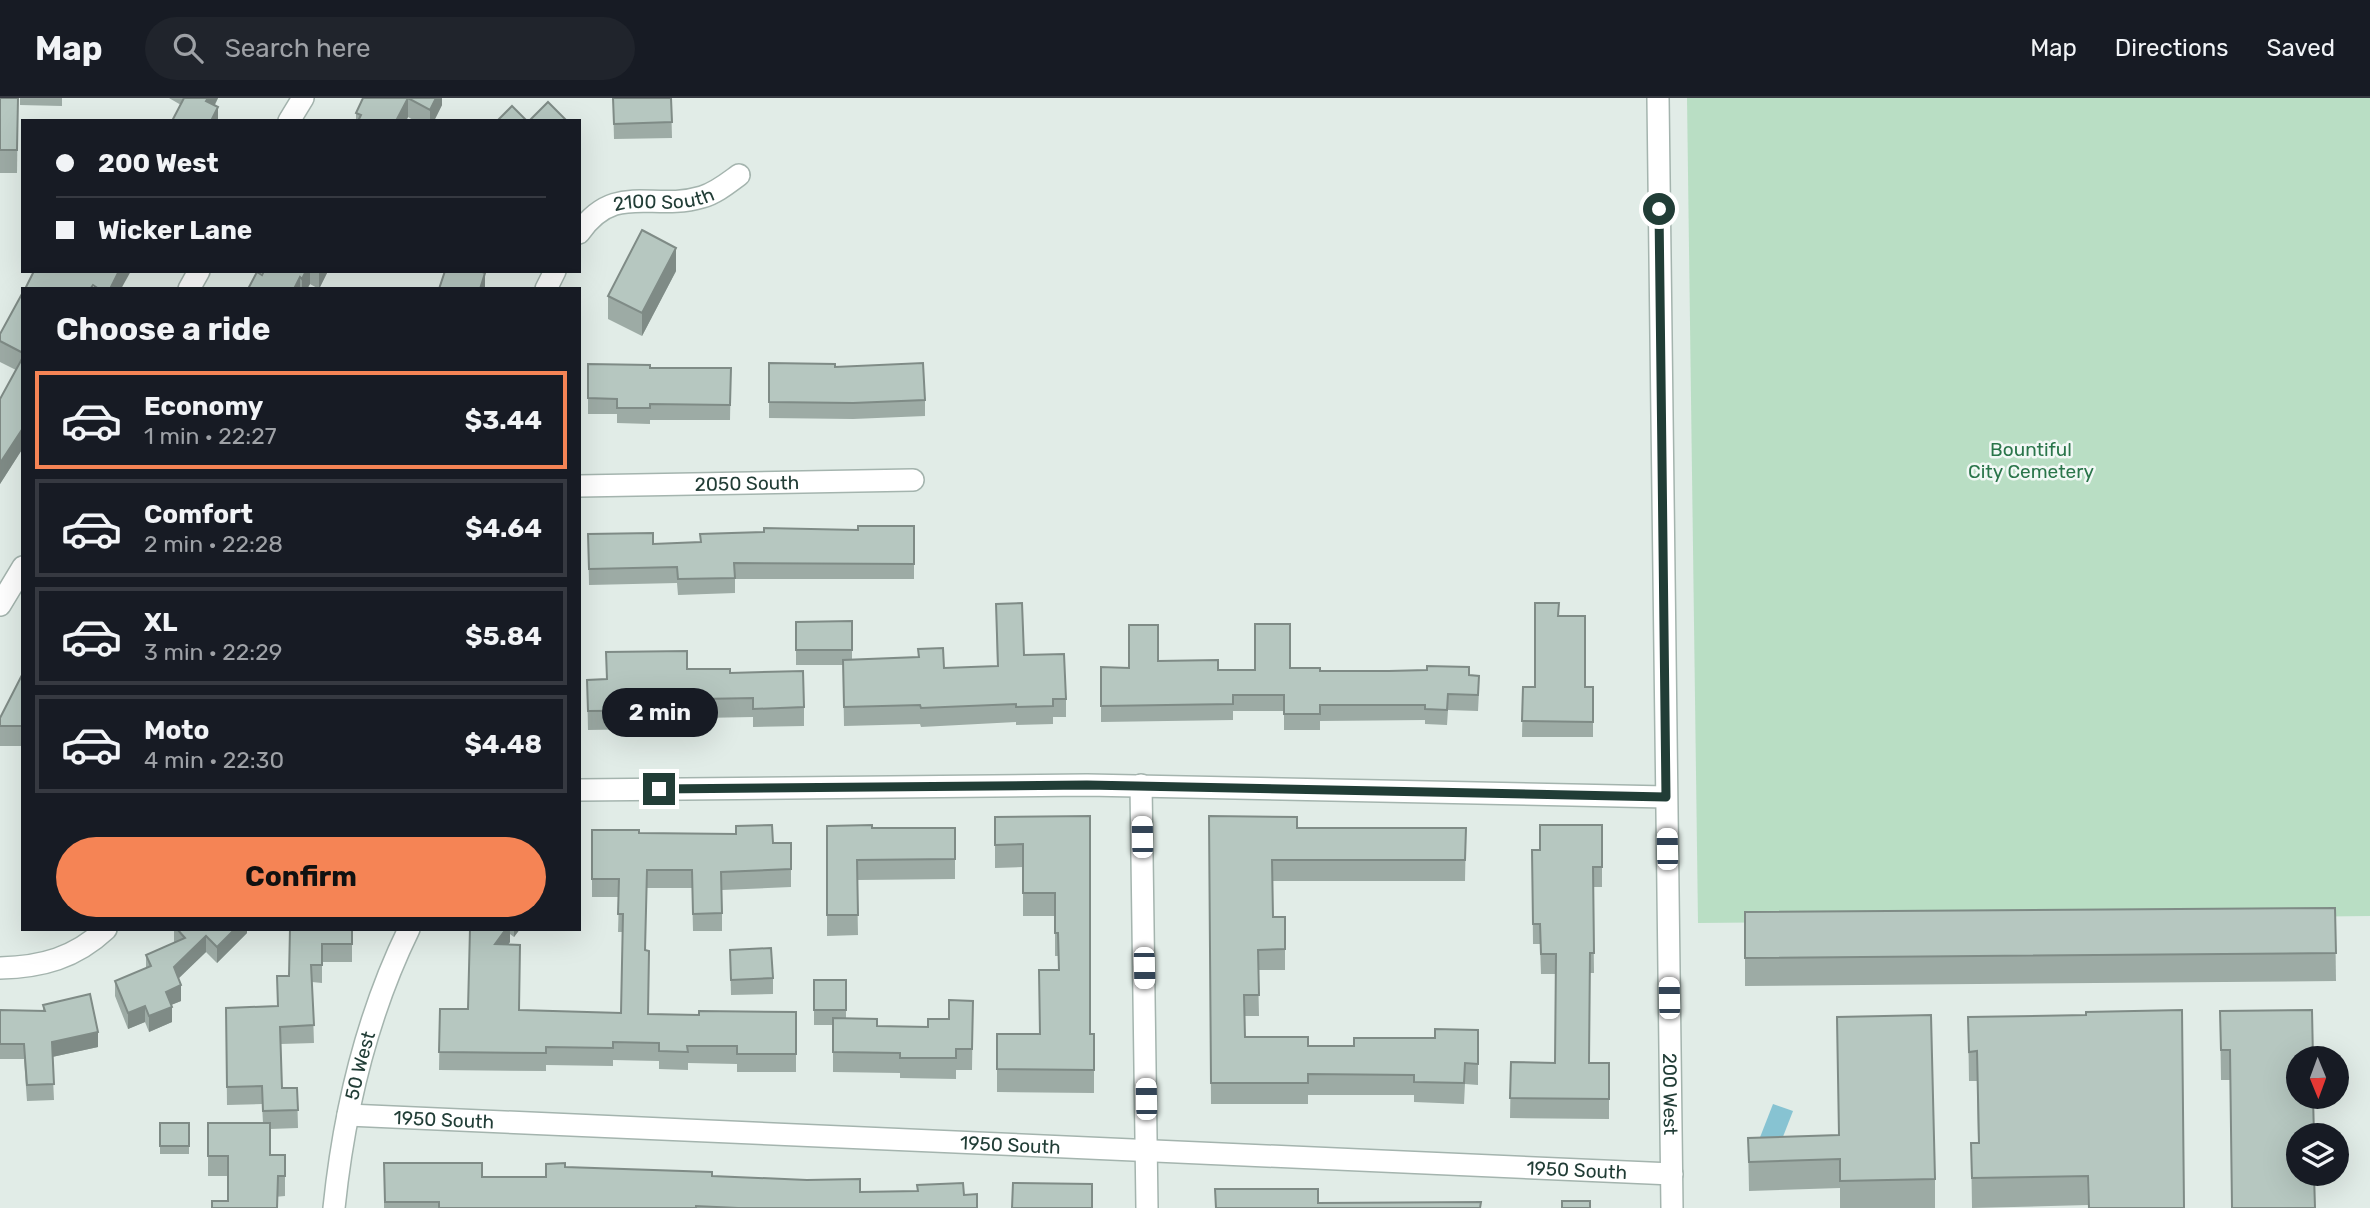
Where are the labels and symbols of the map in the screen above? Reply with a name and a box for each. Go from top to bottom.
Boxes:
street label: 2100 South [611,182,718,216]
route start [1643,193,1675,225]
park label: Bountiful City Cemetery [1968,438,2094,483]
street label: 2050 South [695,471,799,495]
callout: 2 min [601,688,717,736]
route end [643,773,675,805]
car [1132,816,1153,858]
car [1657,828,1678,870]
car [1134,947,1155,989]
car [1659,977,1680,1019]
street label: 50 West [340,1028,380,1102]
north arrow [2286,1046,2348,1110]
street label: 200 West [1659,1053,1683,1136]
car [1136,1078,1157,1120]
street label: 1950 South [393,1106,495,1133]
street label: 1950 South [960,1131,1061,1158]
street label: 1950 South [1526,1156,1628,1183]

